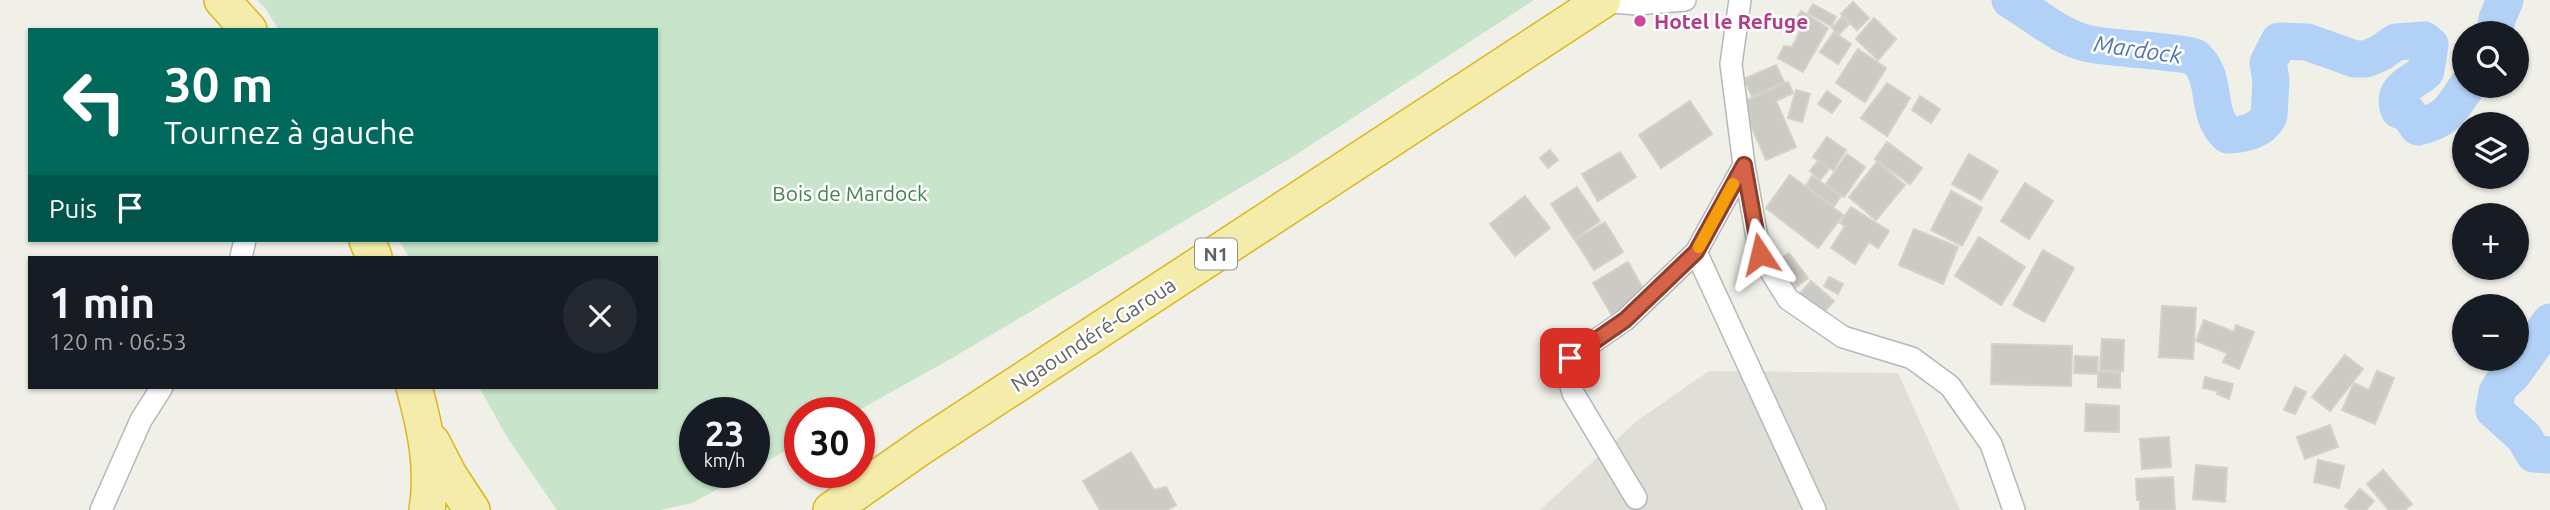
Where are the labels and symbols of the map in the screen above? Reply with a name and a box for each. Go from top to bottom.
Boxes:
place label: Hotel le Refuge [1654,9,1808,33]
marker: Hotel le Refuge [1632,13,1648,29]
water label: Mardock [2092,30,2184,68]
park label: Bois de Mardock [772,181,928,205]
position arrow [1723,217,1797,291]
road number: N1 [1195,238,1237,270]
street label: Ngaoundéré-Garoua [1006,272,1180,396]
pin [1540,328,1600,388]
speed limit sign: 30 [784,397,875,488]

